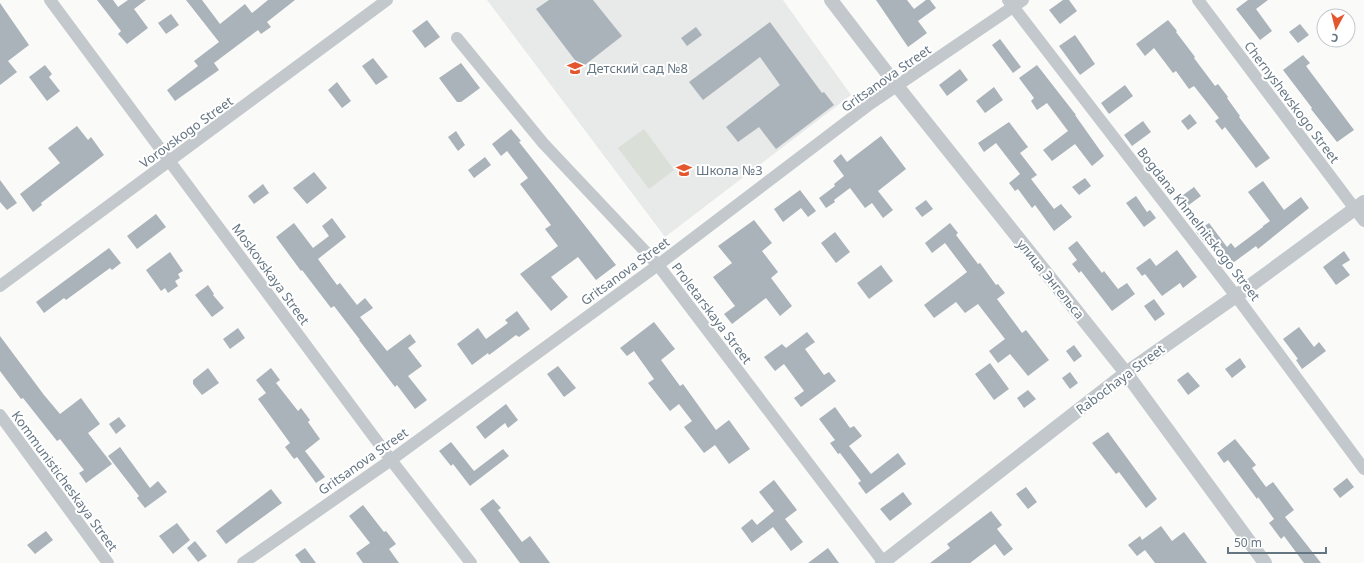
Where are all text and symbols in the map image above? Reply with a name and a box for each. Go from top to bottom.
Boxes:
north arrow [1316,8,1356,48]
text: С [1330,31,1339,46]
street label: Chernyshevskogo Street [1240,37,1344,167]
street label: Gritsanova Street [838,40,935,116]
school or university icon: Детский сад №8 [566,59,584,77]
place label: Детский сад №8 [587,59,688,77]
street label: Vorovskogo Street [136,92,237,172]
street label: Bogdana Khmelnitskogo Street [1133,144,1265,305]
school or university icon: Школа №3 [675,161,693,179]
place label: Школа №3 [696,161,763,179]
street label: Moskovskaya Street [228,220,314,329]
street label: Gritsanova Street [577,233,673,309]
street label: улица Энгельса [1013,235,1089,323]
street label: Proletarskaya Street [668,258,756,368]
street label: Rabochaya Street [1072,340,1168,418]
street label: Kommunisticheskaya Street [8,407,122,555]
street label: Gritsanova Street [315,423,412,499]
scale bar [1228,529,1326,555]
text: 50 m [1234,534,1262,551]

